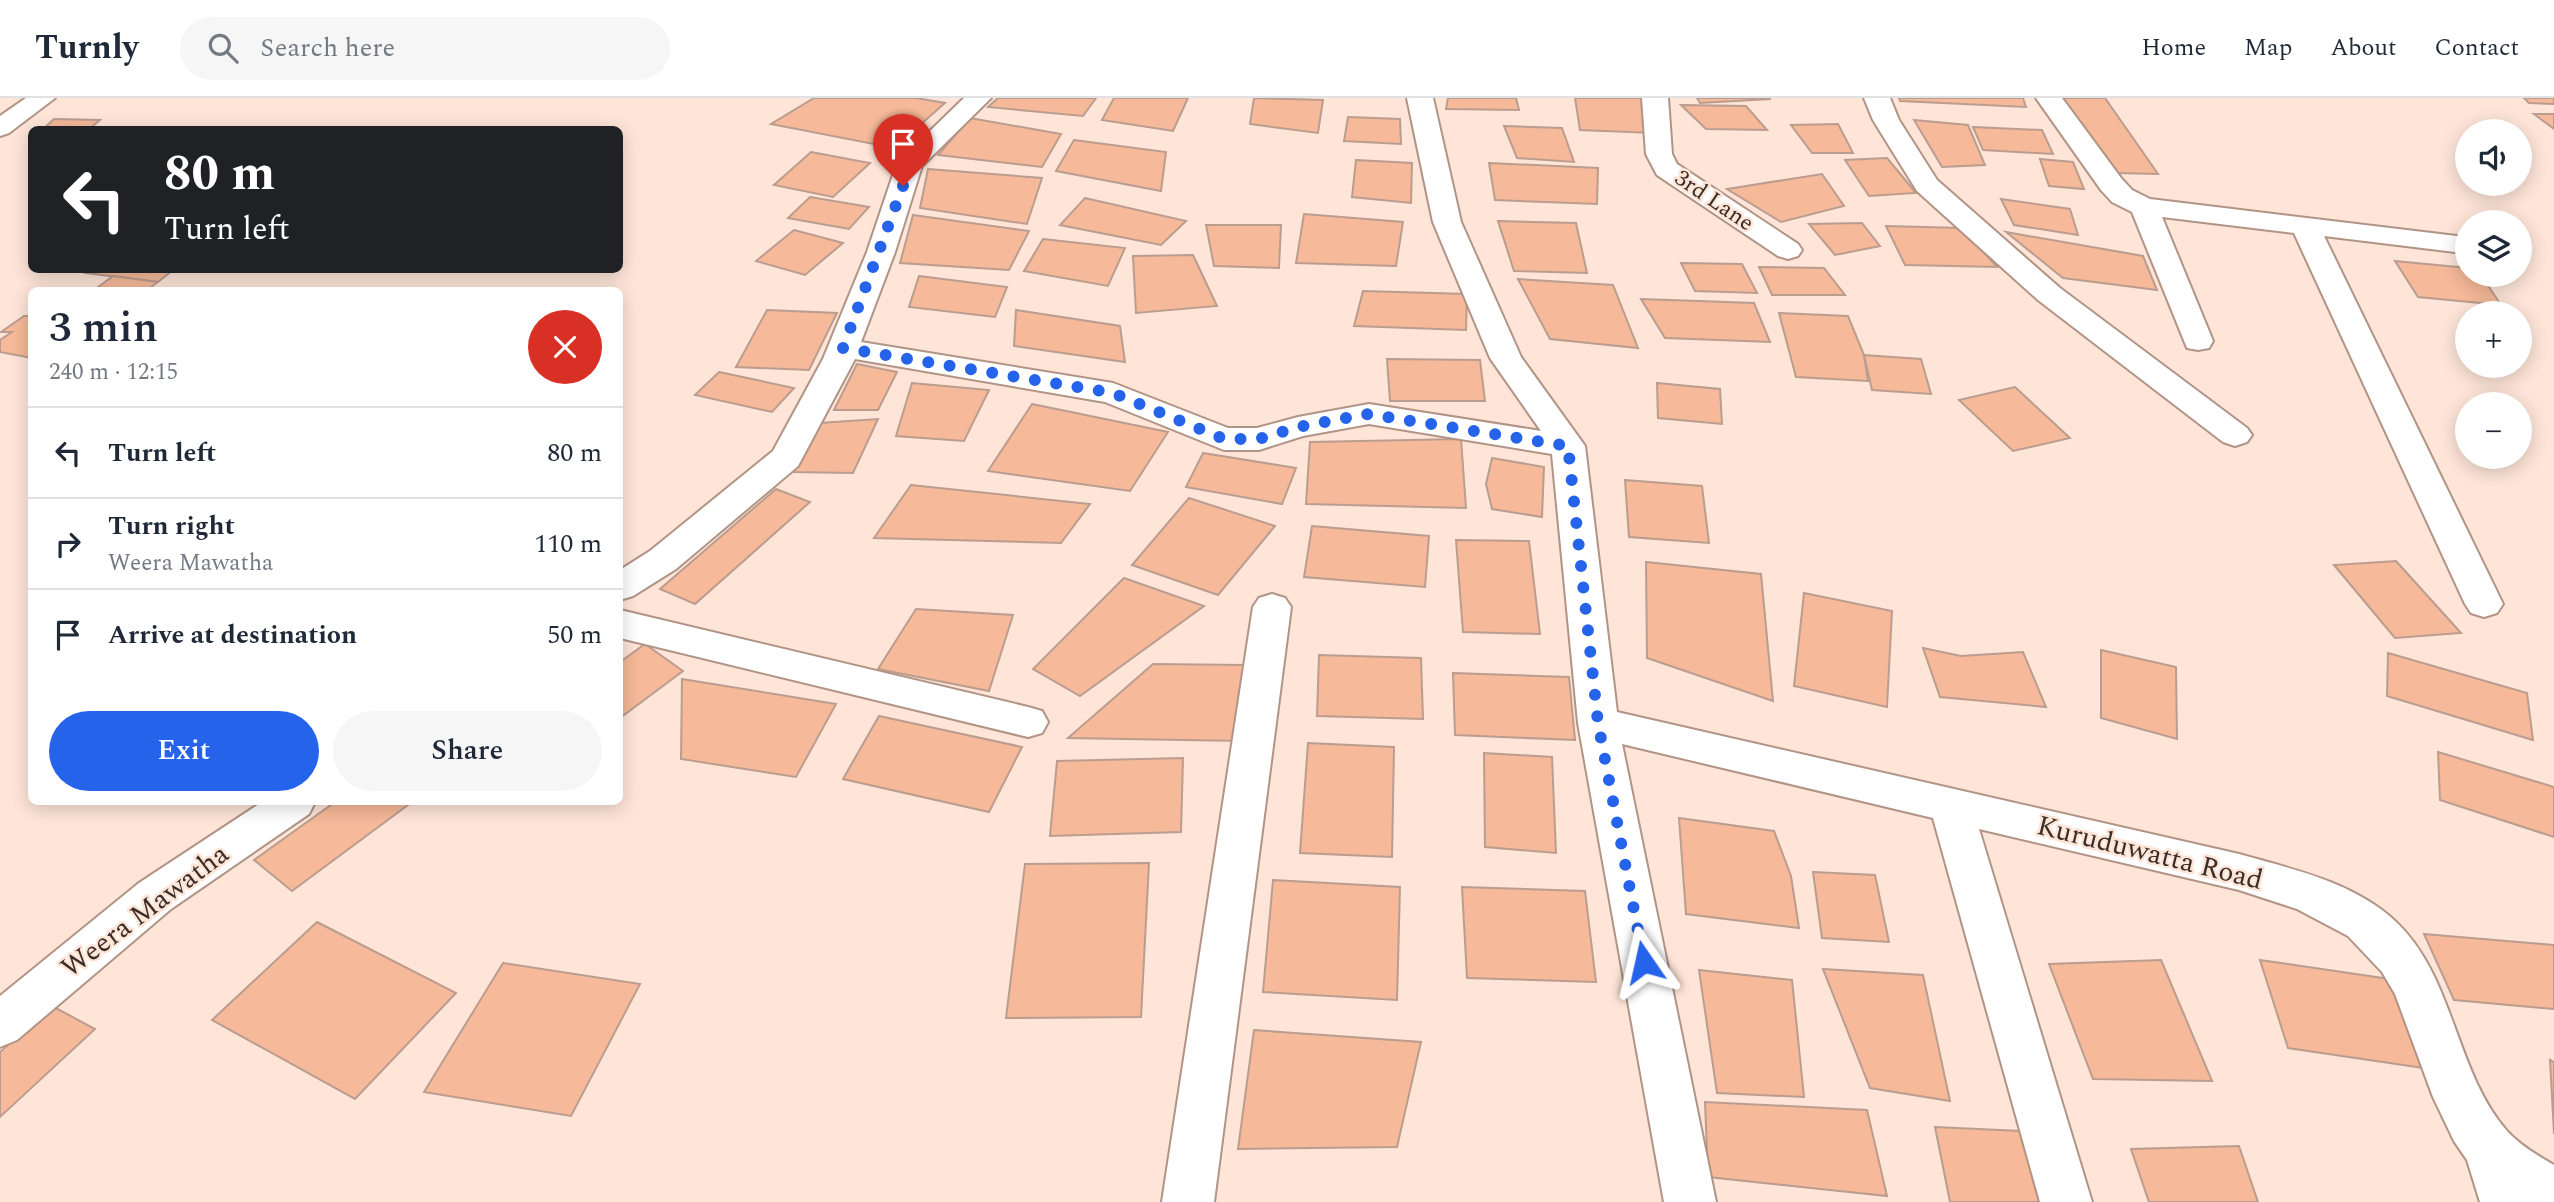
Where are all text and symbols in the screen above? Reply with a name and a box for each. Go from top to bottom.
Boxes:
search box [180,17,670,80]
text: Turnly [35,23,138,73]
text: Search here [260,28,395,68]
icon: search [204,29,242,67]
text: Home [2141,30,2206,66]
text: Map [2244,30,2292,66]
text: About [2330,30,2396,66]
text: Contact [2434,30,2519,66]
pin [873,114,933,186]
map controls [2455,119,2532,469]
button: sound [2455,119,2532,196]
icon: arrive [884,125,922,163]
text: 80 m [164,137,275,212]
icon: left [49,154,140,245]
street label: 3rd Lane [1667,161,1761,241]
text: Turn left [164,205,290,254]
button: layers [2455,210,2532,287]
text: 3 min [49,297,158,360]
button: + [2455,301,2532,378]
button: close [528,310,602,384]
text: 240 m · 12:15 [49,355,178,390]
button: − [2455,392,2532,469]
text: Turn left [108,433,216,473]
text: 80 m [547,433,602,473]
icon: left [49,434,87,472]
text: Turn right [108,506,235,546]
text: 110 m [534,524,602,564]
icon: right [49,525,87,563]
text: Weera Mawatha [108,546,273,581]
text: Arrive at destination [108,615,357,655]
text: 50 m [547,615,602,655]
icon: arrive [49,616,87,654]
button: Exit [49,711,319,791]
button: Share [333,711,602,791]
street label: Kuruduwatta Road [2032,804,2268,902]
street label: Weera Mawatha [52,833,239,989]
position arrow [1607,925,1681,999]

